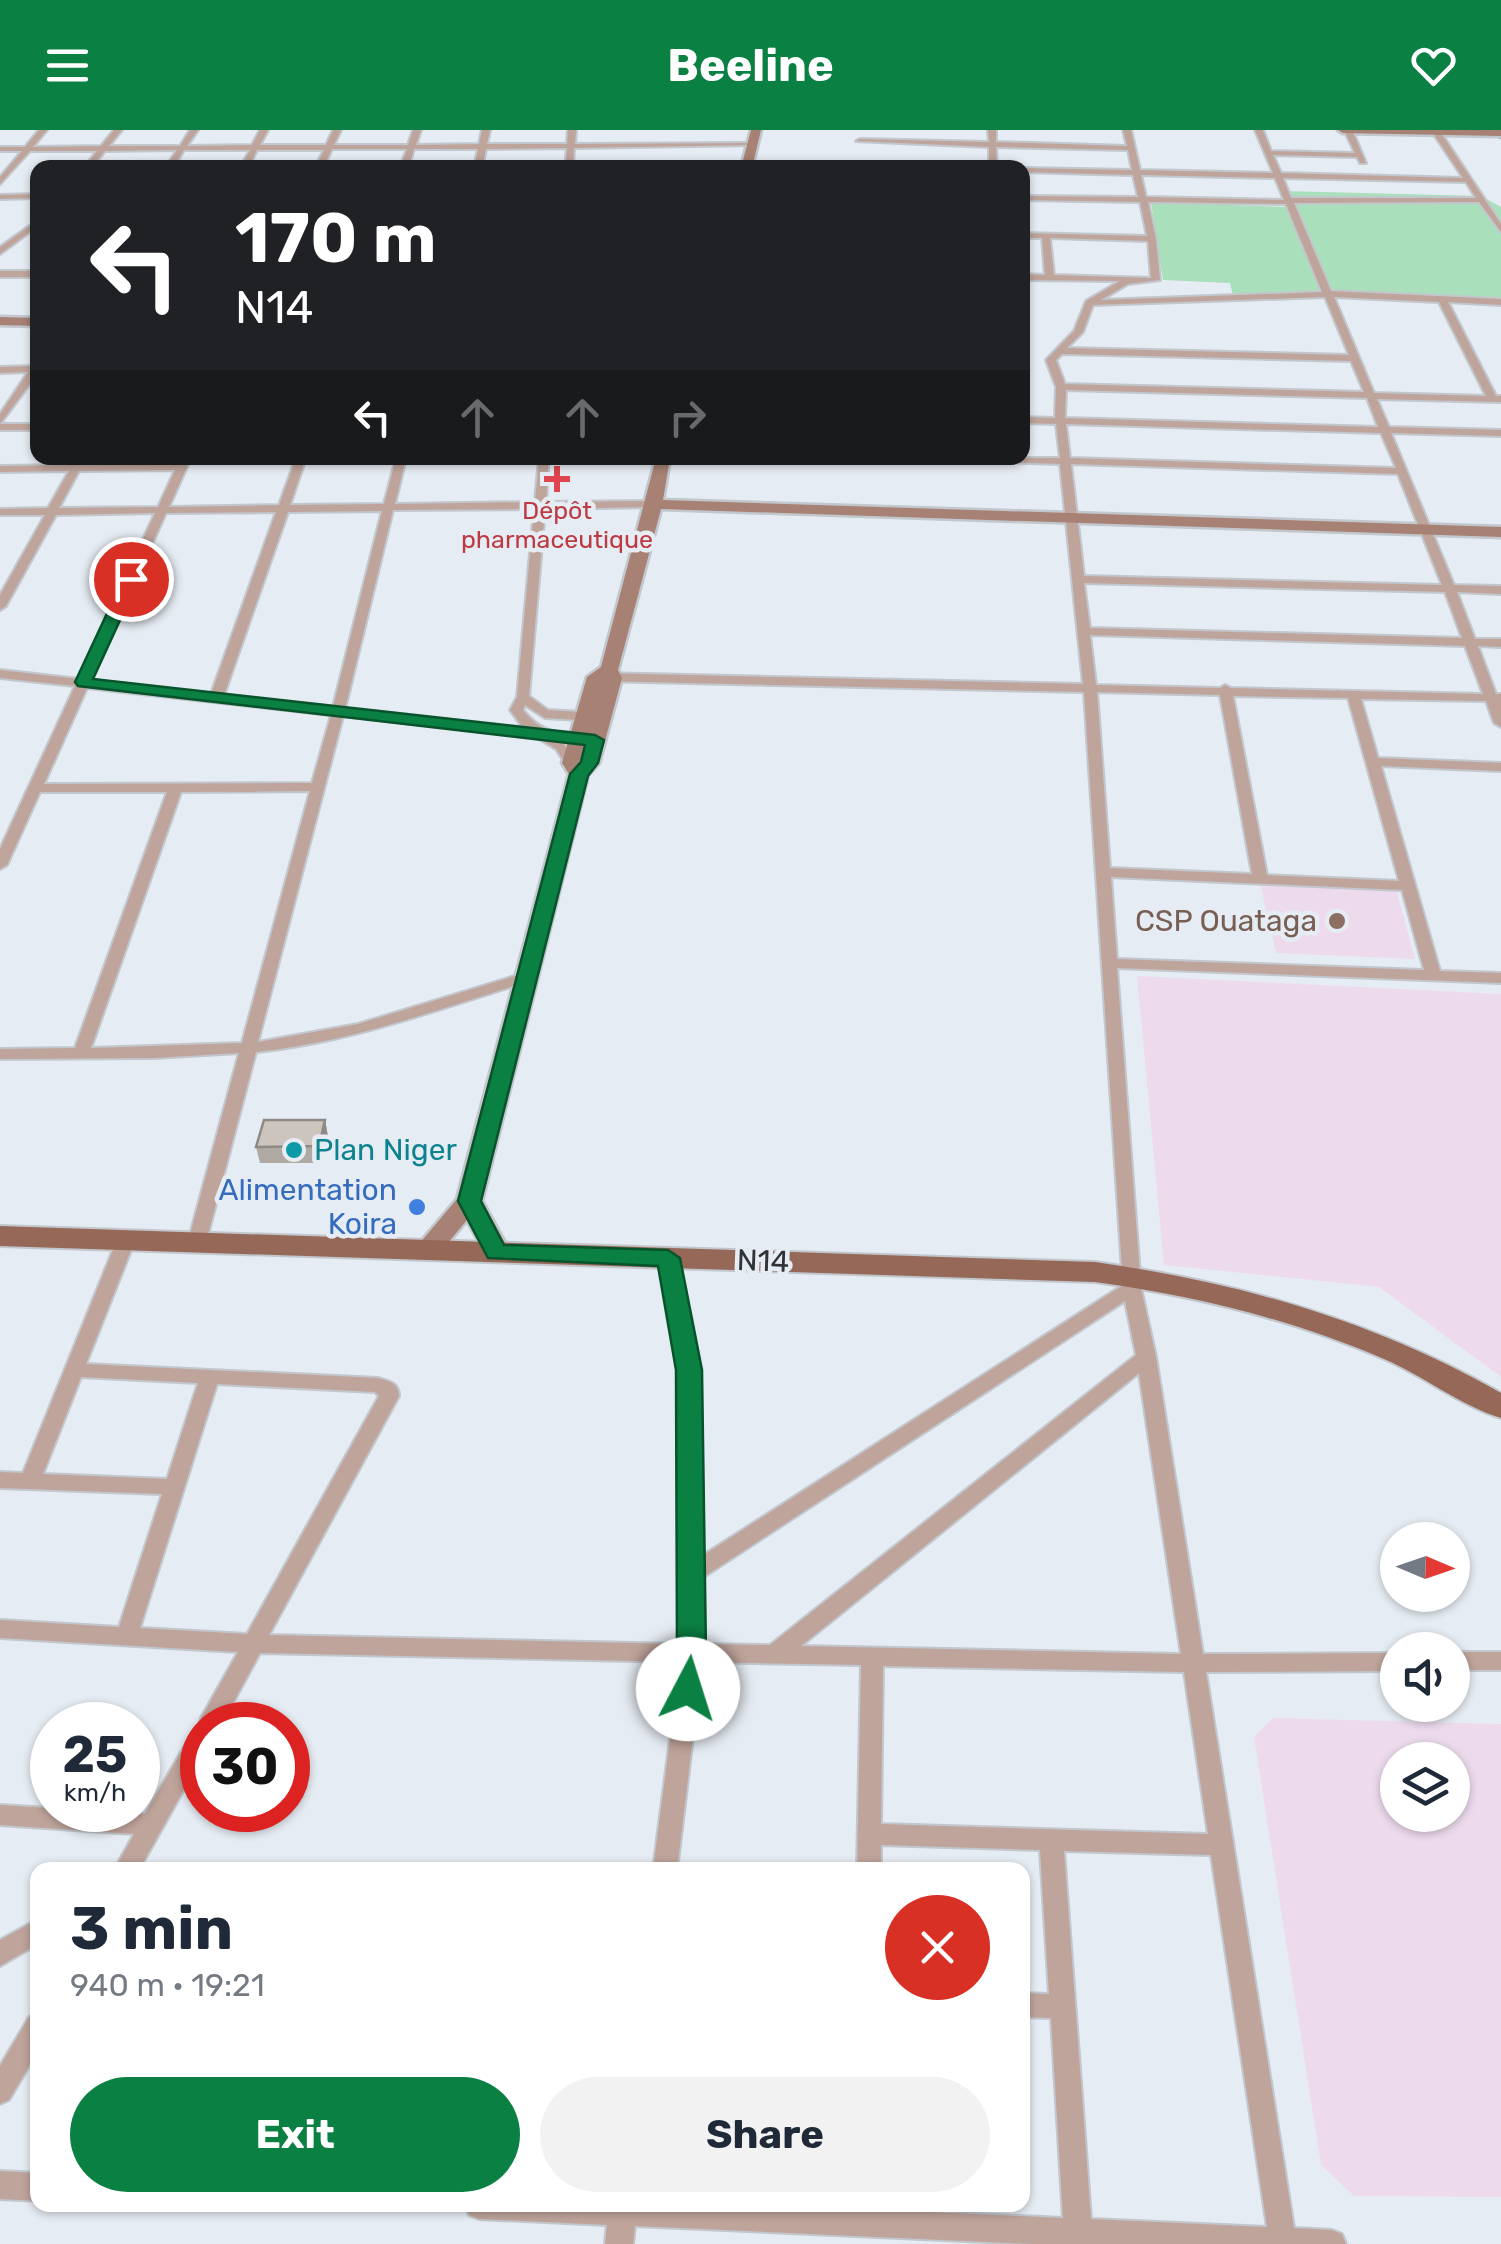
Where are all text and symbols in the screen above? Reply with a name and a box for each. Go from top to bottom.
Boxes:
icon: menu [40,38,95,93]
icon: heart [1406,38,1461,93]
text: Beeline [667,39,834,92]
text: 170 m [235,197,437,280]
icon: left [70,200,200,330]
text: N14 [235,281,313,334]
icon: left [345,390,400,445]
icon: ahead [450,390,505,445]
icon: ahead [555,390,610,445]
icon: right [660,390,715,445]
marker: Dépôt pharmaceutique [546,468,568,490]
place label: Dépôt pharmaceutique [461,496,653,554]
pin [89,537,174,622]
icon: arrive [104,552,159,607]
place label: CSP Ouataga [1135,903,1317,939]
marker: CSP Ouataga [1326,910,1348,932]
place label: Plan Niger [314,1132,457,1168]
marker: Plan Niger [283,1139,305,1161]
place label: Alimentation Koira [218,1172,397,1242]
marker: Alimentation Koira [406,1196,428,1218]
street label: N14 [736,1242,790,1280]
north arrow [1380,1522,1470,1612]
map controls [1380,1522,1470,1832]
button: sound [1380,1632,1470,1722]
position arrow [636,1637,740,1741]
speed limit sign: 30 [180,1702,310,1832]
text: 25 [63,1725,127,1785]
button: layers [1380,1742,1470,1832]
text: km/h [64,1778,126,1807]
text: 3 min [70,1893,233,1964]
button: close [885,1895,990,2000]
text: 940 m · 19:21 [70,1966,265,2004]
button: Exit [70,2077,520,2192]
button: Share [540,2077,990,2192]

